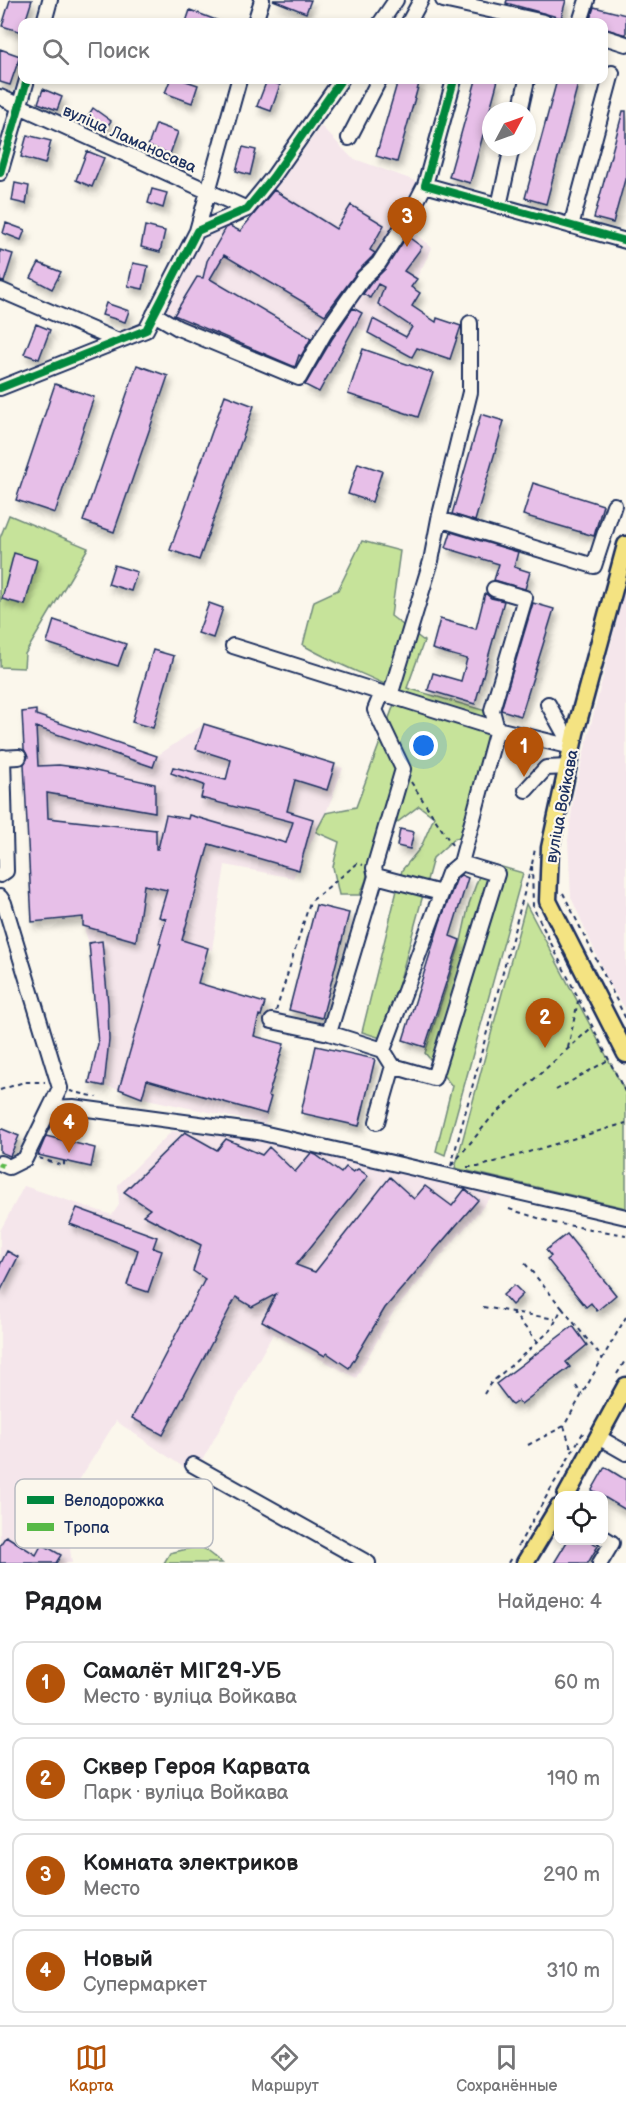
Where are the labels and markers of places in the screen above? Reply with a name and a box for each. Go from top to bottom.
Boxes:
pin: 3 [388,198,426,247]
pin: 1 [504,728,544,777]
pin: 2 [526,998,564,1048]
pin: 4 [50,1104,88,1153]

